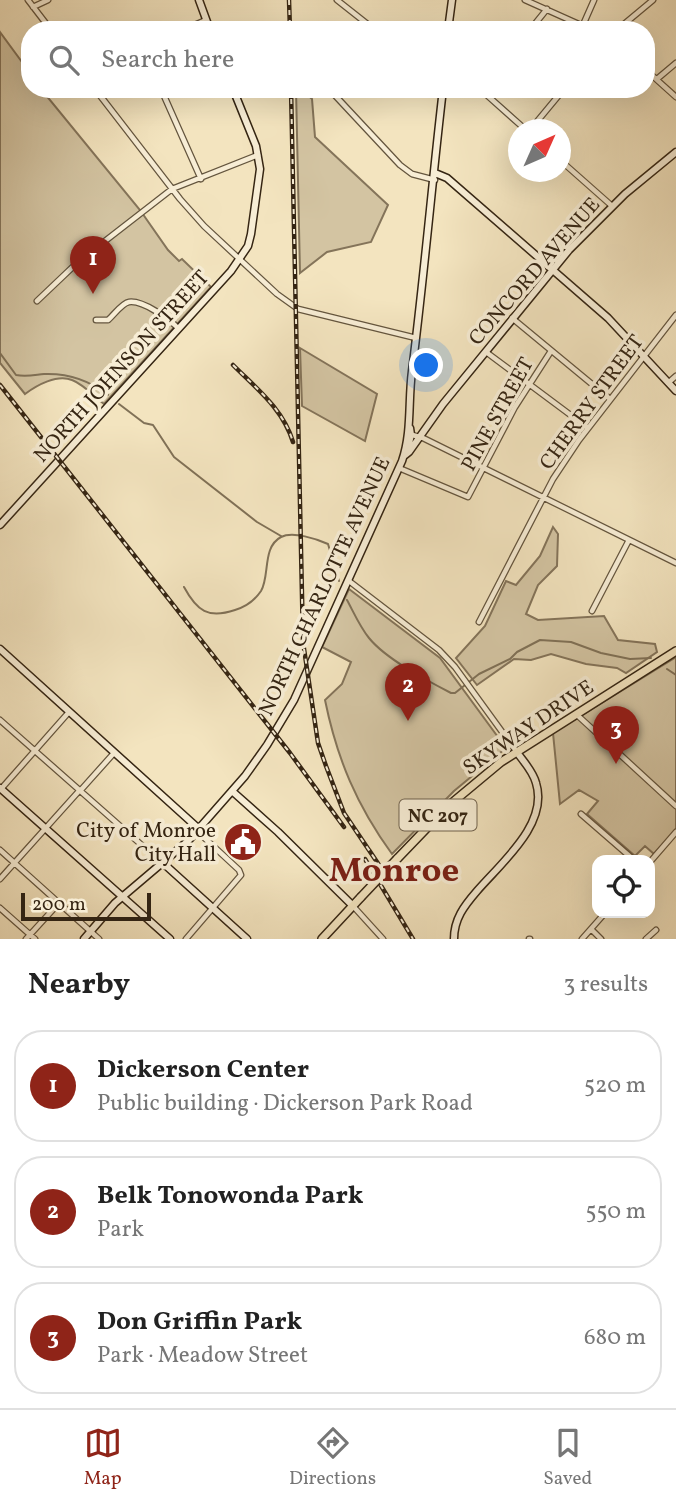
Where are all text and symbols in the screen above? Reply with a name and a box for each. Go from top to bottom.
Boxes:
search box [21,21,655,98]
icon: search [45,41,83,79]
text: Search here [101,42,234,78]
north arrow [508,119,571,182]
street label: CONCORD AVENUE [463,192,608,352]
pin: 1 [70,236,116,294]
street label: NORTH JOHNSON STREET [28,264,217,470]
street label: CHERRY STREET [533,329,651,476]
your location [409,348,443,382]
street label: PINE STREET [455,353,542,477]
street label: NORTH CHARLOTTE AVENUE [252,452,398,721]
pin: 2 [385,663,431,721]
street label: SKYWAY DRIVE [458,674,600,783]
pin: 3 [593,706,639,764]
road number: NC 207 [400,800,476,830]
place label: City of Monroe City Hall [76,817,216,870]
public building icon: City of Monroe City Hall [222,821,264,863]
district label: Monroe [329,848,459,896]
map controls [592,855,655,918]
button: locate [592,855,655,918]
scale bar [21,890,150,922]
text: 200 m [32,892,86,918]
text: Nearby [28,964,130,1006]
text: 3 results [563,969,648,1001]
text: Dickerson Center [97,1052,309,1088]
text: 1 [48,1070,58,1102]
text: 520 m [584,1070,646,1102]
text: Public building · Dickerson Park Road [97,1088,473,1120]
text: Belk Tonowonda Park [97,1178,364,1214]
text: 2 [47,1196,59,1228]
text: 550 m [586,1196,646,1228]
text: Park [97,1214,144,1246]
text: Don Griffin Park [97,1304,302,1340]
text: 3 [47,1322,59,1354]
text: 680 m [584,1322,646,1354]
text: Park · Meadow Street [97,1340,308,1372]
tab: Map [84,1424,122,1492]
tab: Directions [289,1424,376,1492]
tab: Saved [543,1424,592,1492]

